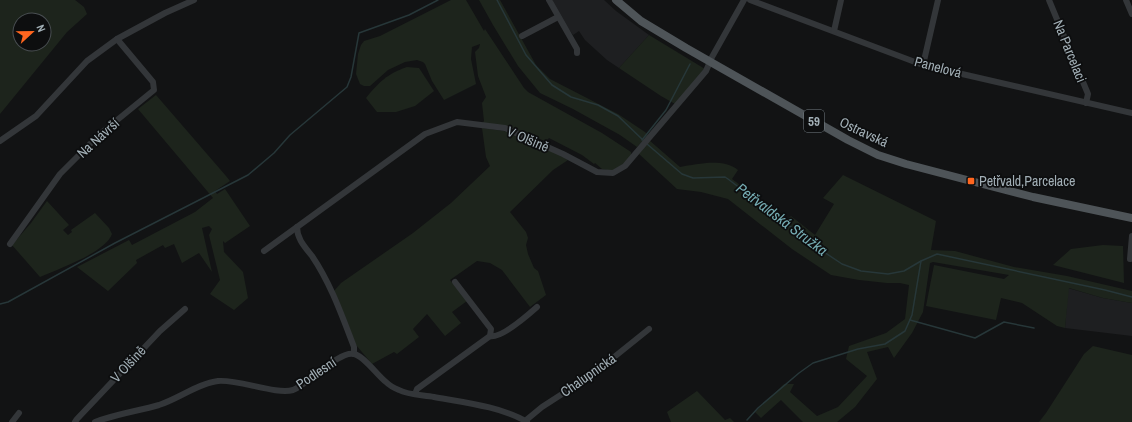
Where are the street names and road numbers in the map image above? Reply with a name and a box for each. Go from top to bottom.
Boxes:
street label: Na Parcelaci [1049,17,1091,85]
street label: Panelová [913,52,964,82]
road number: 59 [804,110,824,132]
street label: Ostravská [837,113,892,151]
street label: Na Návrší [73,114,124,162]
street label: V Olšině [504,122,552,156]
street label: V Olšině [106,342,150,386]
street label: Chalupnická [557,349,620,401]
street label: Podlesní [292,353,340,393]

